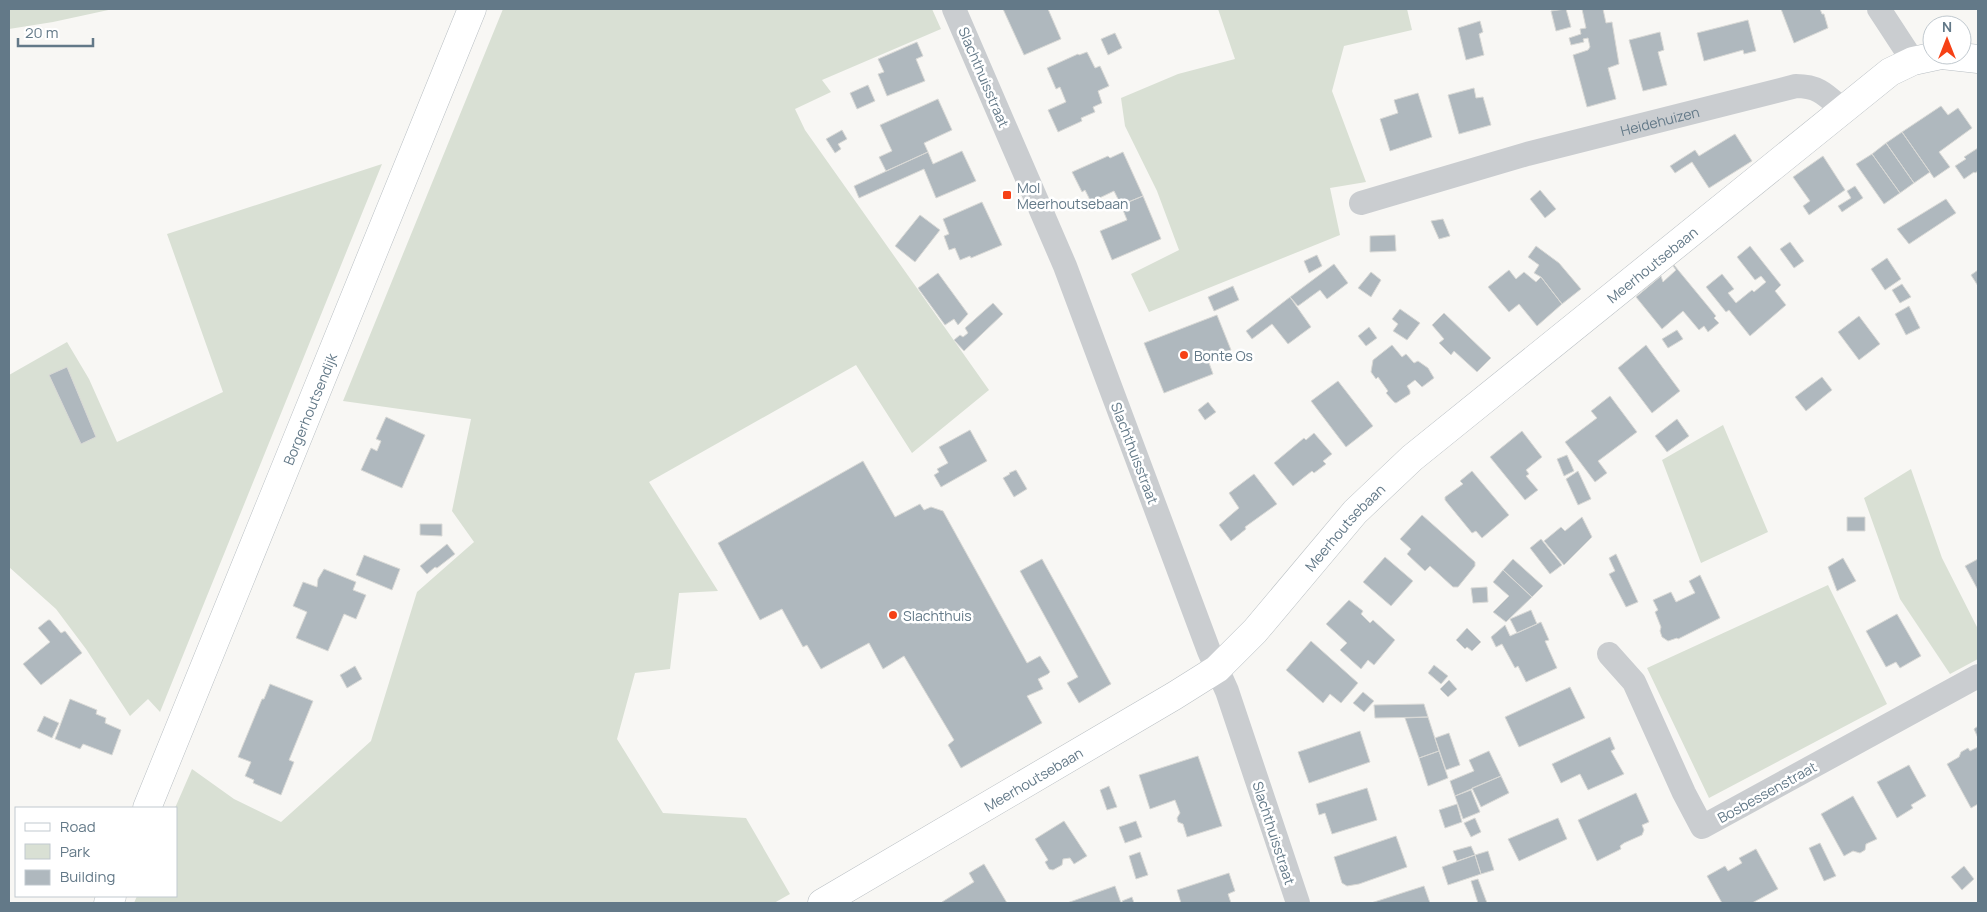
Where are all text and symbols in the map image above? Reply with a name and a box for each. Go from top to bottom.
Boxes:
scale bar [18,15,92,47]
north arrow [1922,15,1972,65]
text: N [1942,17,1952,36]
text: 20 m [25,22,58,43]
street label: Slachthuisstraat [954,24,1014,131]
street label: Heidehuizen [1618,101,1701,140]
place label: Mol Meerhoutsebaan [1017,178,1128,213]
marker: Mol Meerhoutsebaan [1001,189,1013,201]
street label: Meerhoutsebaan [1602,222,1701,307]
place label: Bonte Os [1194,346,1253,365]
street label: Borgerhoutsendijk [278,349,341,468]
marker: Bonte Os [1178,349,1190,361]
street label: Slachthuisstraat [1107,399,1163,507]
street label: Meerhoutsebaan [1300,479,1389,575]
place label: Slachthuis [903,606,972,625]
marker: Slachthuis [887,609,899,621]
street label: Meerhoutsebaan [980,742,1086,815]
street label: Bosbessenstraat [1714,757,1820,827]
street label: Slachthuisstraat [1248,779,1300,887]
legend [15,807,178,897]
text: Road [60,816,96,837]
text: Park [60,841,90,862]
text: Building [60,866,115,887]

